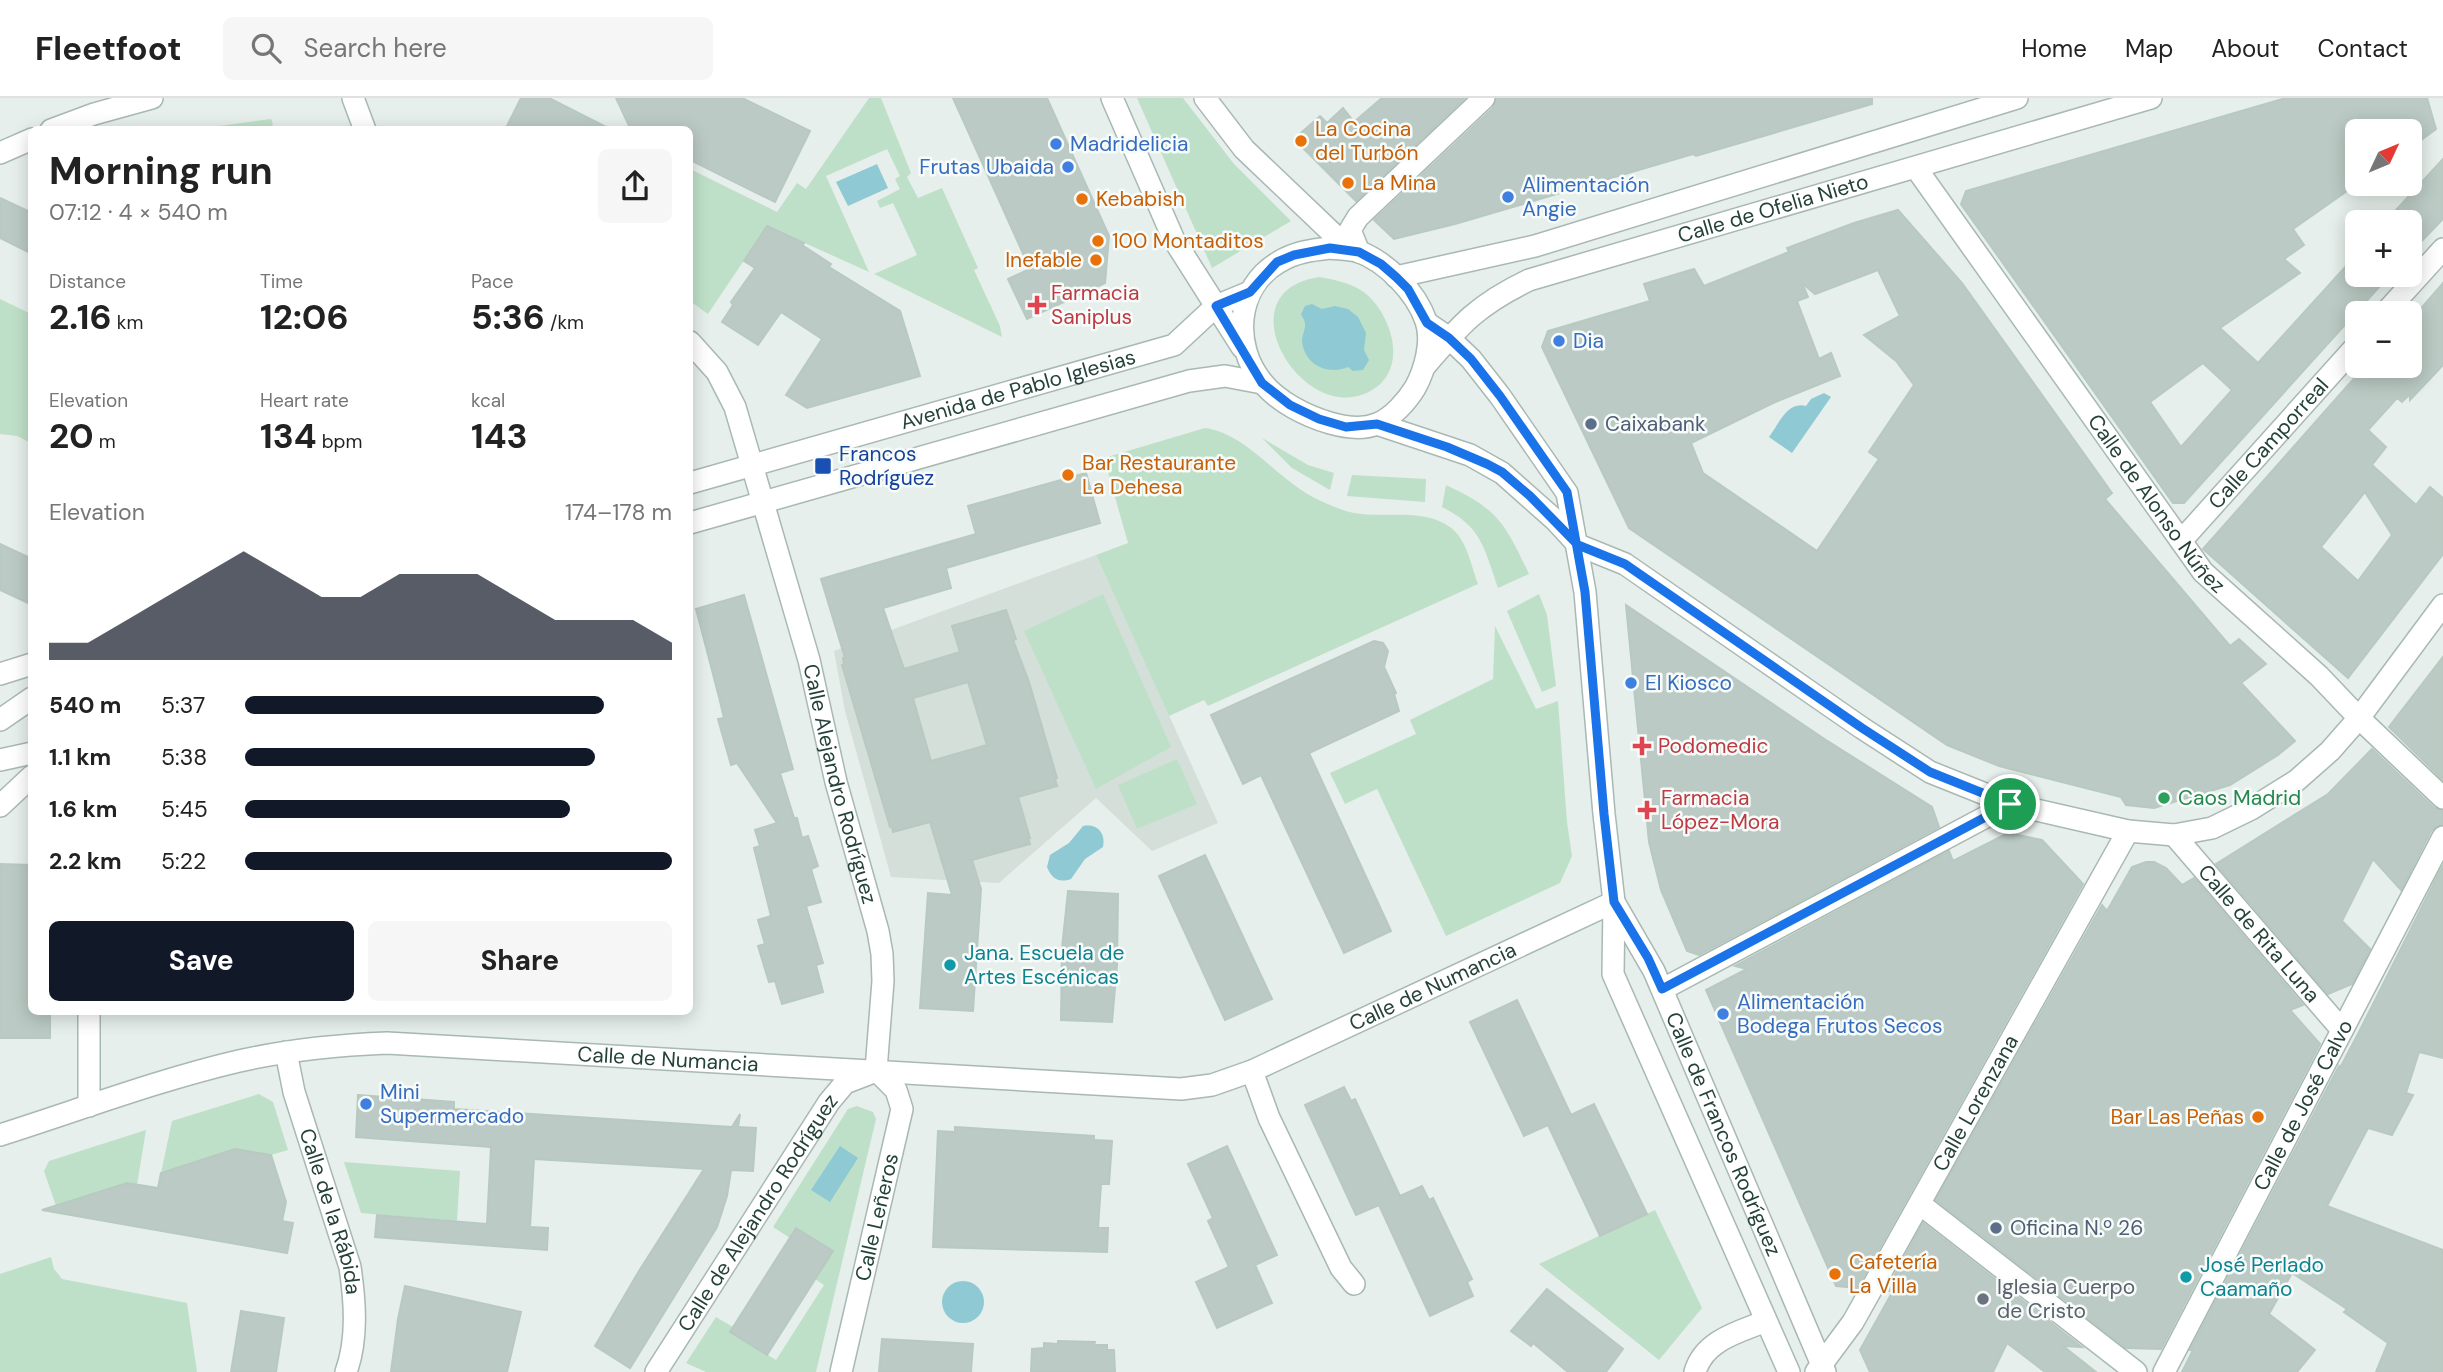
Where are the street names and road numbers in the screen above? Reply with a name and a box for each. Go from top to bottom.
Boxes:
street label: Calle de Ofelia Nieto [1674,167,1872,250]
street label: Avenida de Pablo Iglesias [897,343,1139,436]
street label: Calle Camporreal [2202,372,2335,515]
street label: Calle de Alonso Núñez [2081,409,2231,599]
street label: Calle Alejandro Rodríguez [796,661,884,907]
street label: Calle de Rita Luna [2192,859,2326,1008]
street label: Calle de Numancia [1345,936,1521,1038]
street label: Calle de Francos Rodríguez [1659,1008,1788,1260]
street label: Calle de José Calvo [2247,1015,2359,1196]
street label: Calle Lorenzana [1926,1030,2025,1177]
street label: Calle de Numancia [577,1040,759,1079]
street label: Calle de Alejandro Rodríguez [671,1088,844,1337]
street label: Calle de la Rábida [293,1125,367,1296]
street label: Calle Leñeros [849,1150,905,1284]

